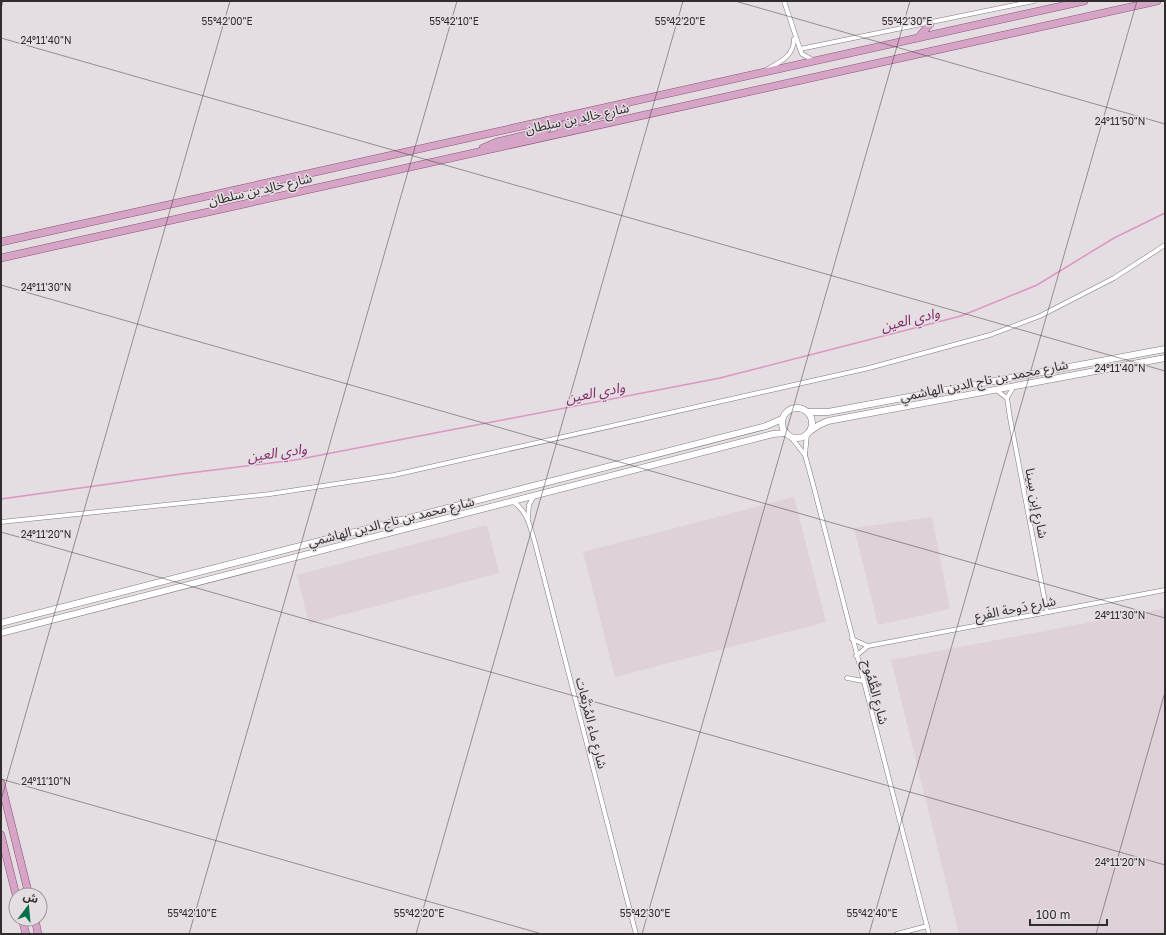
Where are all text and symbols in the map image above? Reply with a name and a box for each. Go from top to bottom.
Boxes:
text: 55°42'00"E [201,15,253,27]
text: 55°42'10"E [429,15,479,27]
text: 55°42'20"E [655,15,705,27]
text: 55°42'30"E [882,15,932,27]
text: 24°11'40"N [21,34,72,46]
street label: شارع خالِد بن سلطان [524,99,631,140]
text: 24°11'50"N [1095,115,1145,127]
street label: شارع خالِد بن سلطان [207,169,314,212]
text: 24°11'30"N [21,281,71,293]
water label: وادي العين [879,303,942,338]
street label: شارع محمد بن تاج الدين الهاشمي [899,356,1070,407]
text: 24°11'40"N [1095,362,1146,374]
water label: وادي العين [564,378,627,409]
water label: وادي العين [246,439,308,468]
street label: شارع إبن سِينا [1019,467,1052,540]
street label: شارع محمد بن تاج الدين الهاشمي [306,493,477,552]
text: 24°11'20"N [21,528,71,540]
street label: شارع دَوحة الفَرع [973,592,1058,627]
text: 24°11'30"N [1095,609,1145,621]
street label: شارع الطُّمُوح [857,658,892,727]
street label: شارع ماء المُرَبَّعات [570,676,611,771]
text: 24°11'10"N [21,775,71,787]
text: 24°11'20"N [1095,856,1145,868]
north arrow [8,887,48,927]
text: ش [22,889,40,906]
scale bar [1030,901,1107,927]
text: 55°42'10"E [167,907,217,919]
text: 55°42'20"E [394,907,444,919]
text: 55°42'30"E [620,907,670,919]
text: 55°42'40"E [847,907,898,919]
text: 100 m [1036,907,1070,922]

